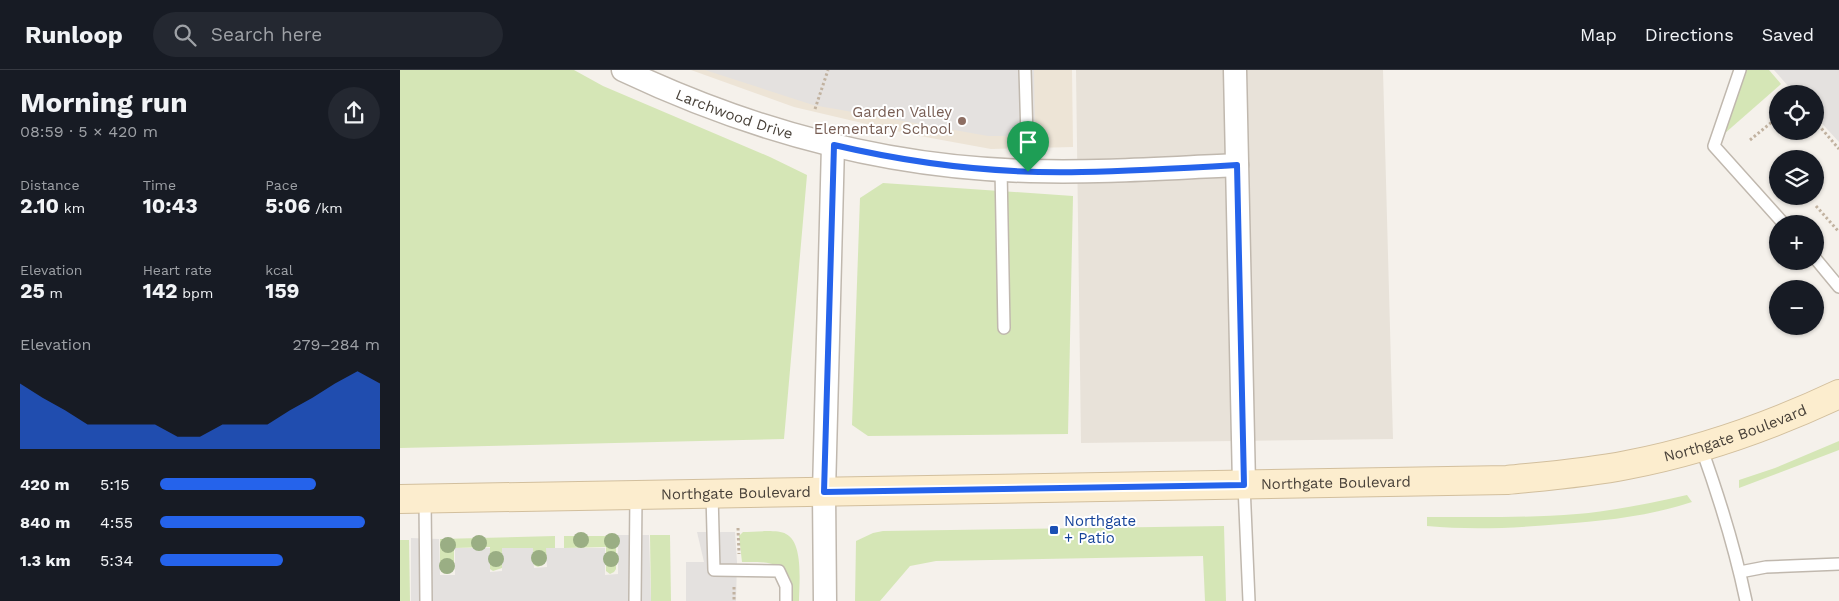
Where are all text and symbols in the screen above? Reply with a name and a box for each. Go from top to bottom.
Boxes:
search box [153,12,503,57]
text: Runloop [25,21,123,49]
icon: search [171,21,199,49]
text: Search here [211,23,322,46]
text: Map [1580,24,1617,45]
text: Directions [1645,24,1734,45]
text: Saved [1762,24,1814,45]
street label: Larchwood Drive [673,85,795,143]
map controls [1769,85,1824,335]
button: locate [1769,85,1824,140]
text: Morning run [20,86,188,119]
button: share [328,87,380,139]
place label: Garden Valley Elementary School [814,103,952,138]
marker: Garden Valley Elementary School [956,115,968,127]
pin [1007,121,1049,172]
text: 08:59 · 5 × 420 m [20,122,158,141]
icon: arrive [1014,128,1042,156]
button: layers [1769,150,1824,205]
text: Distance [20,177,80,193]
text: Time [143,177,176,193]
text: Pace [265,177,298,193]
text: 2.10 [20,193,59,218]
text: 10:43 [143,193,198,218]
text: 5:06 [265,193,310,218]
text: km [59,200,85,216]
text: /km [310,200,343,216]
button: + [1769,215,1824,270]
text: Elevation [20,262,83,278]
text: Heart rate [143,262,212,278]
text: kcal [265,262,293,278]
text: 25 [20,278,45,303]
text: 142 [143,278,178,303]
text: 159 [265,278,300,303]
button: − [1769,280,1824,335]
text: m [45,285,63,301]
text: bpm [178,285,213,301]
text: Elevation [20,335,91,354]
text: 279–284 m [292,335,380,354]
street label: Northgate Boulevard [1662,401,1809,466]
street label: Northgate Boulevard [1261,473,1411,493]
text: 420 m [20,475,70,494]
text: 5:15 [100,475,130,494]
street label: Northgate Boulevard [661,483,811,504]
place label: Northgate + Patio [1064,512,1136,547]
text: 840 m [20,513,70,532]
text: 4:55 [100,513,133,532]
marker: Northgate + Patio [1048,524,1060,536]
text: 1.3 km [20,551,71,570]
text: 5:34 [100,551,133,570]

